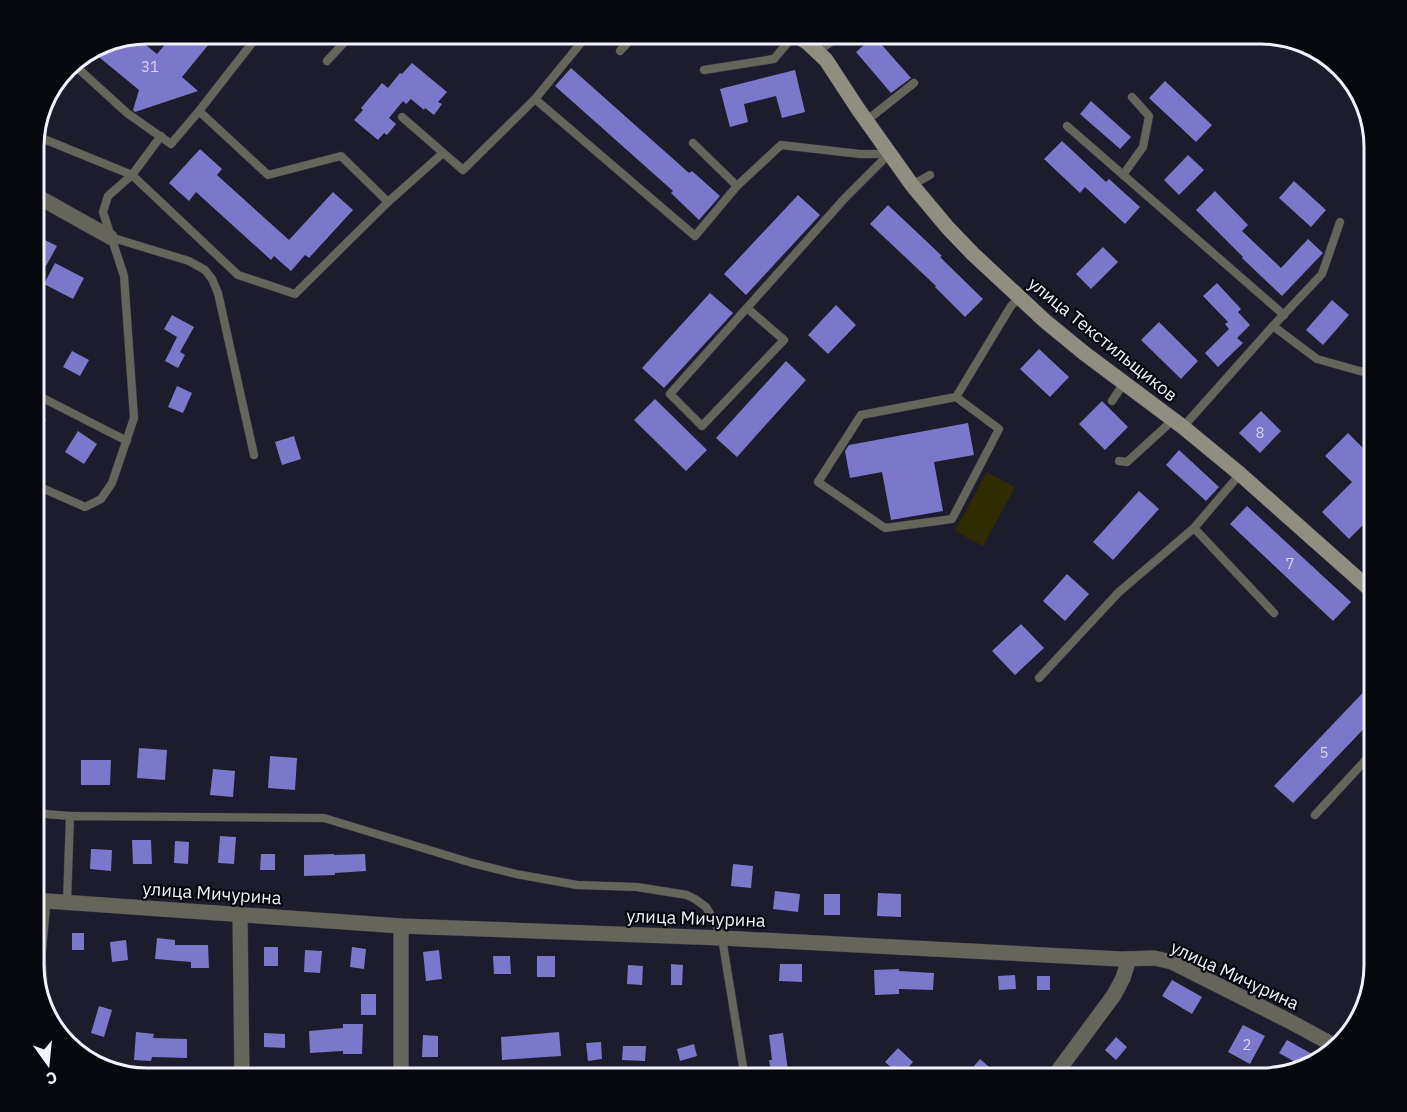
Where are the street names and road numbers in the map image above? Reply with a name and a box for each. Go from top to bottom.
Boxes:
street label: улица Текстильщиков [1024,272,1182,406]
street label: улица Мичурина [142,877,283,909]
street label: улица Мичурина [626,904,766,932]
street label: улица Мичурина [1167,935,1303,1015]

